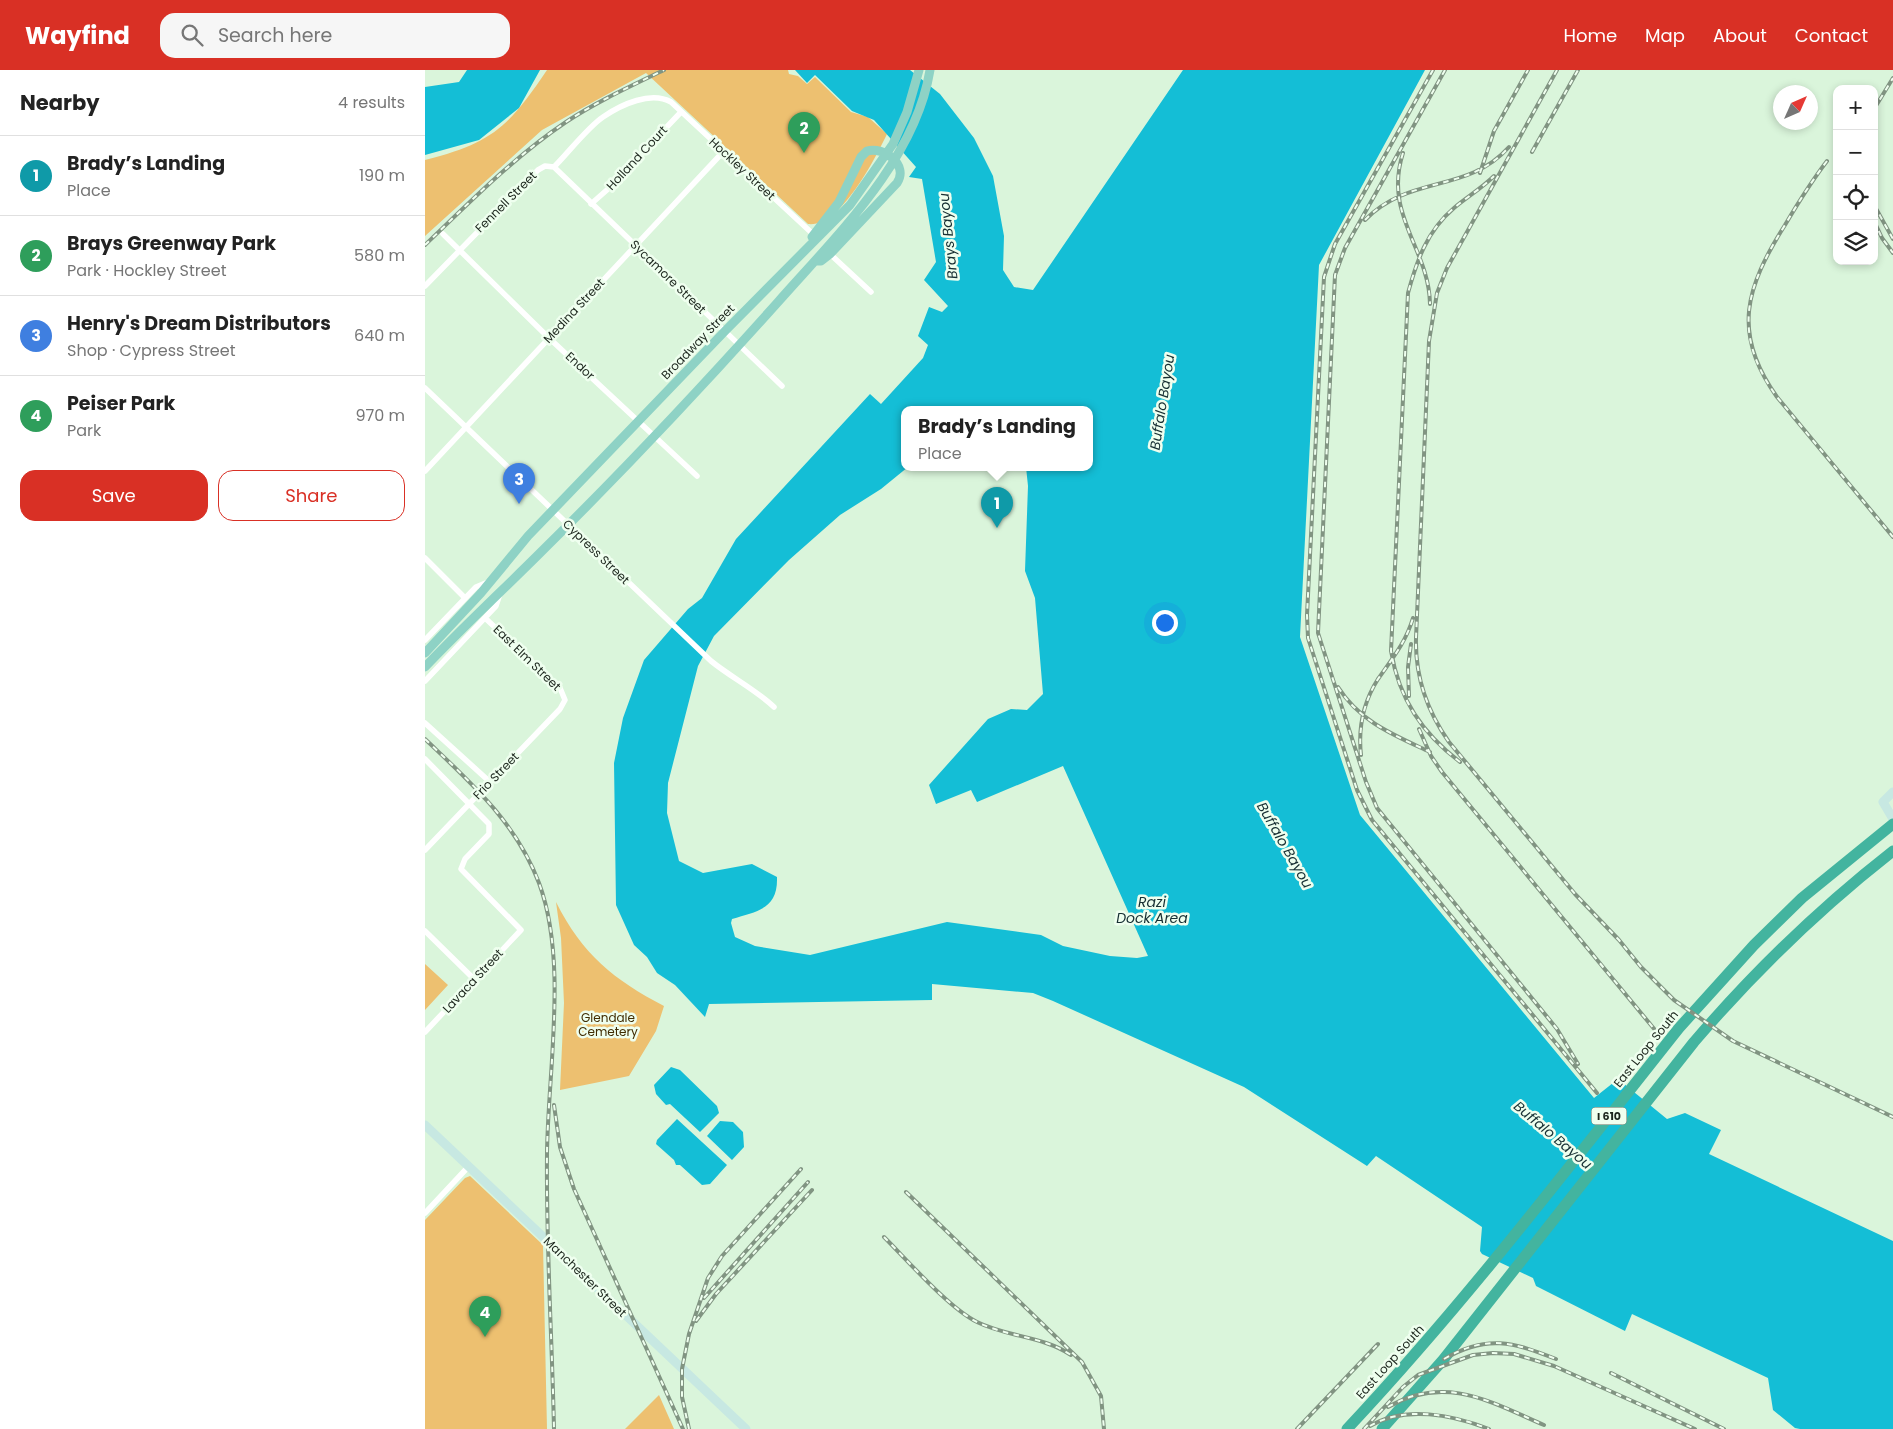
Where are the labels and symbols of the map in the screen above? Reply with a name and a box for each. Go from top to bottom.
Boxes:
north arrow [1773,85,1818,130]
pin: 2 [788,112,820,153]
street label: Holland Court [602,122,671,194]
street label: Hockley Street [705,133,779,204]
street label: Fennell Street [471,167,540,236]
water label: Brays Bayou [934,192,962,280]
street label: Sycamore Street [627,236,710,317]
street label: Medina Street [539,275,608,347]
street label: Broadway Street [657,300,738,383]
street label: Endor [562,348,599,384]
water label: Buffalo Bayou [1145,353,1179,451]
pin: 3 [503,463,535,504]
pin: 1 [981,487,1013,528]
street label: Cypress Street [559,515,634,588]
your location [1152,610,1178,636]
street label: East Elm Street [490,621,565,694]
street label: Frio Street [469,748,522,803]
water label: Buffalo Bayou [1252,798,1318,892]
water label: Razi Dock Area [1116,892,1188,928]
street label: Lavaca Street [438,945,507,1016]
street label: East Loop South [1609,1007,1682,1091]
park label: Glendale Cemetery [578,1009,638,1040]
water label: Buffalo Bayou [1510,1096,1596,1174]
road number: I 610 [1591,1108,1627,1124]
street label: Manchester Street [540,1233,631,1321]
pin: 4 [469,1296,501,1337]
street label: East Loop South [1352,1321,1428,1402]

